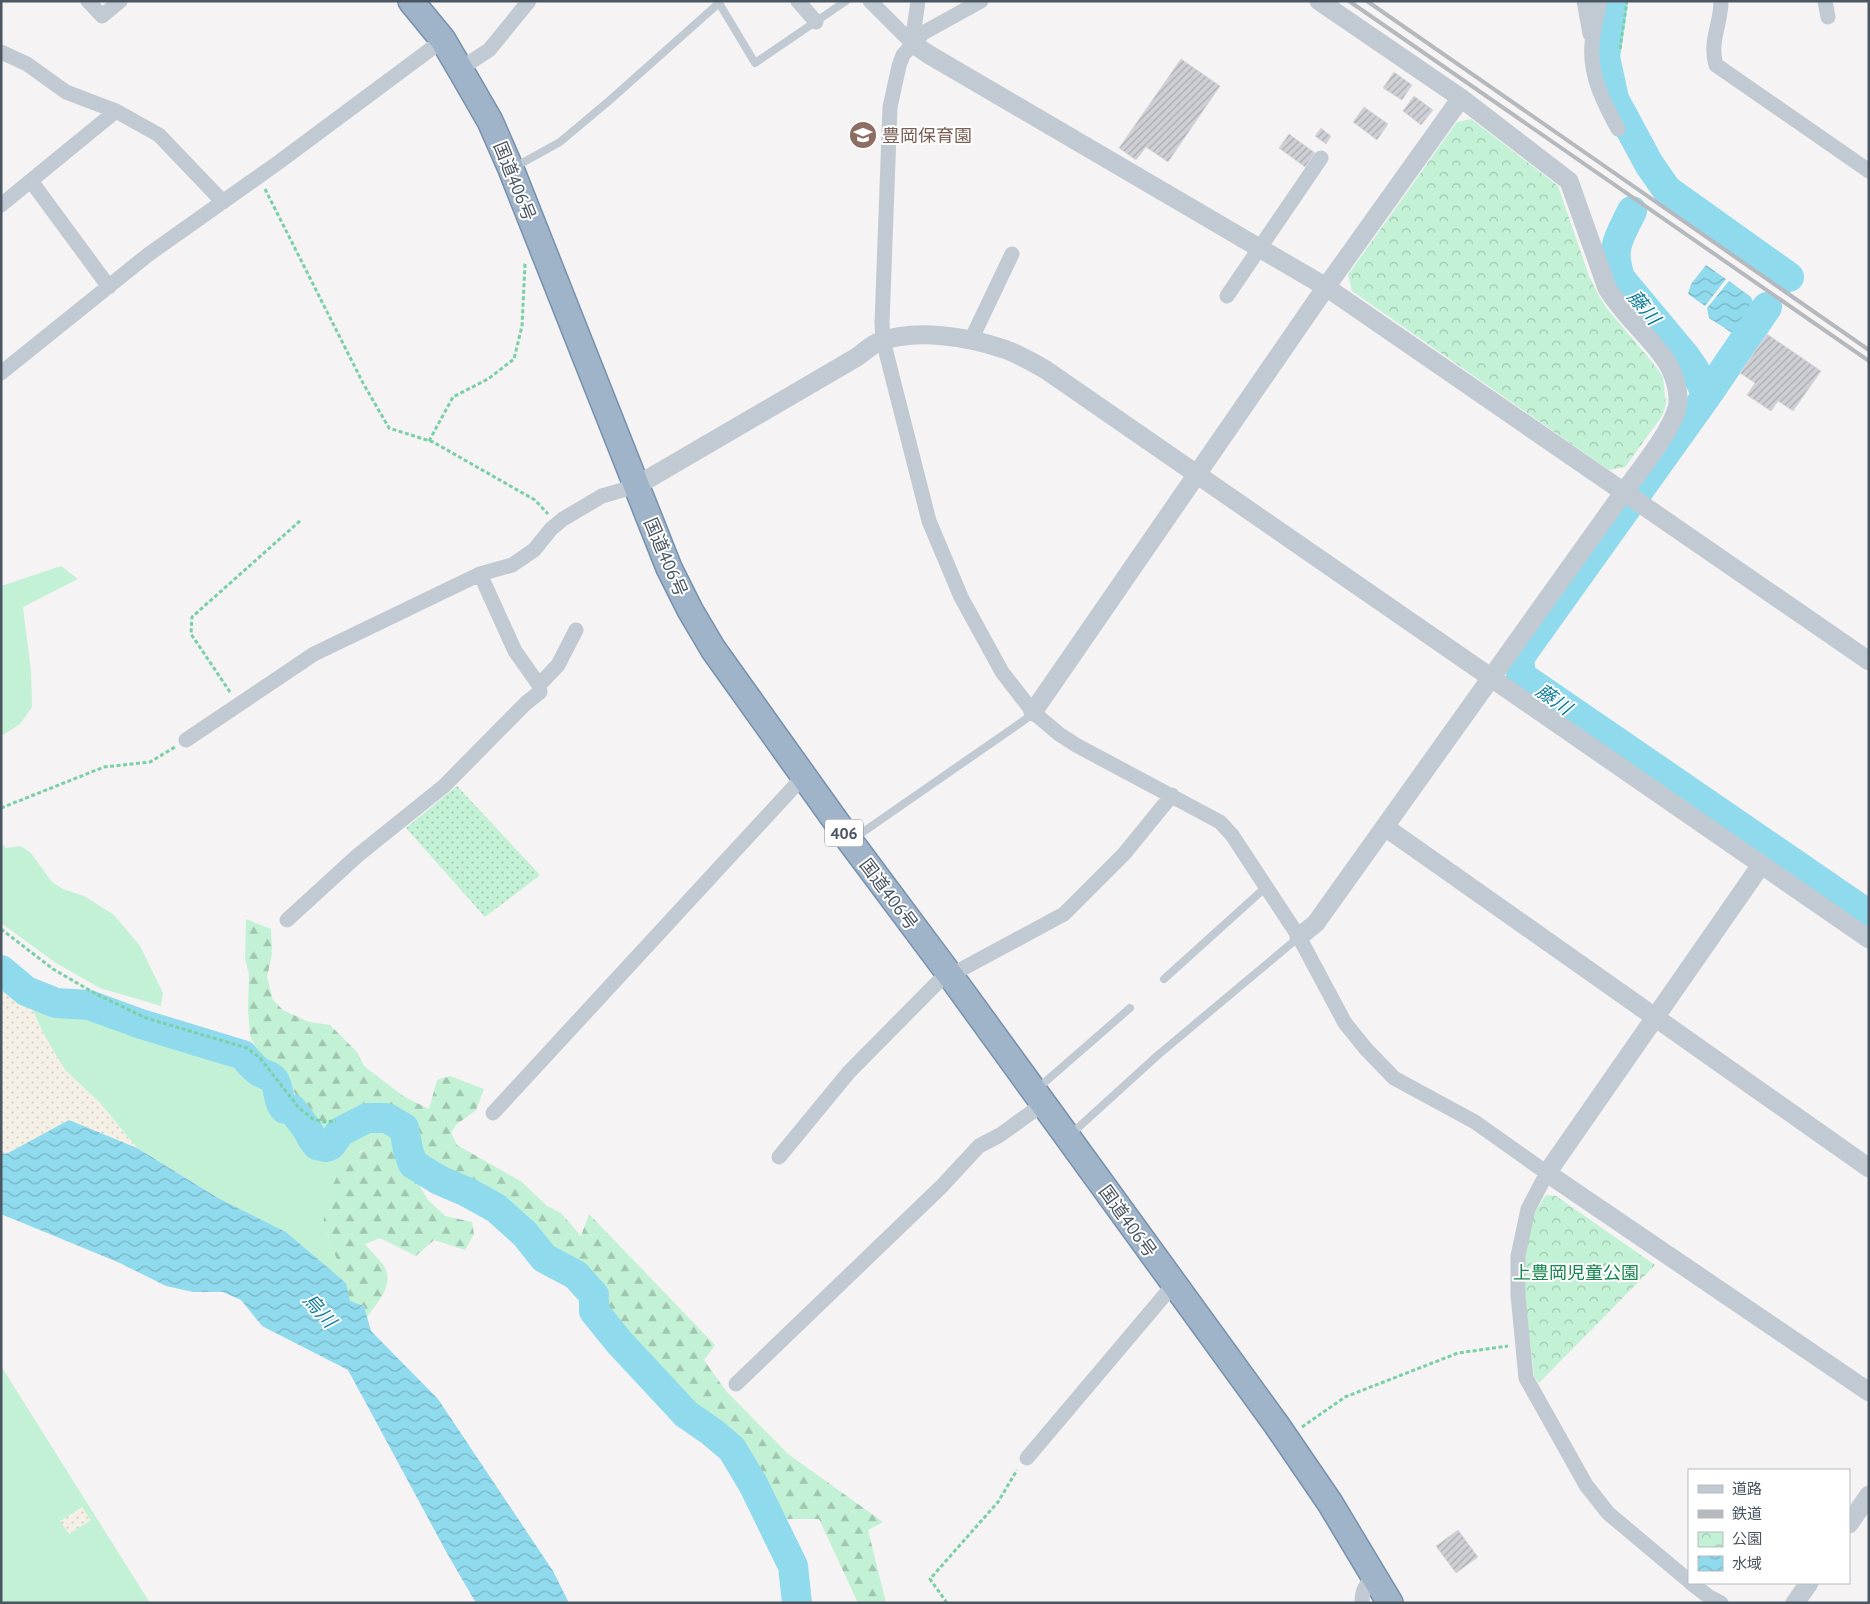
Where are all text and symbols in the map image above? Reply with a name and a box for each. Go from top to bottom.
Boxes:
school or university icon: 豊岡保育園 [848,120,878,150]
place label: 豊岡保育園 [882,124,972,147]
street label: 国道406号 [489,138,541,224]
water label: 藤川 [1623,285,1667,331]
street label: 国道406号 [639,514,693,600]
water label: 藤川 [1532,678,1578,721]
road number: 406 [825,820,863,846]
street label: 国道406号 [855,854,923,934]
street label: 国道406号 [1094,1180,1162,1262]
park label: 上豊岡児童公園 [1513,1261,1639,1284]
water label: 烏川 [298,1288,343,1334]
legend [1688,1469,1850,1584]
text: 道路 [1732,1479,1762,1498]
text: 鉄道 [1732,1504,1762,1523]
text: 公園 [1732,1529,1762,1548]
text: 水域 [1732,1554,1762,1573]

